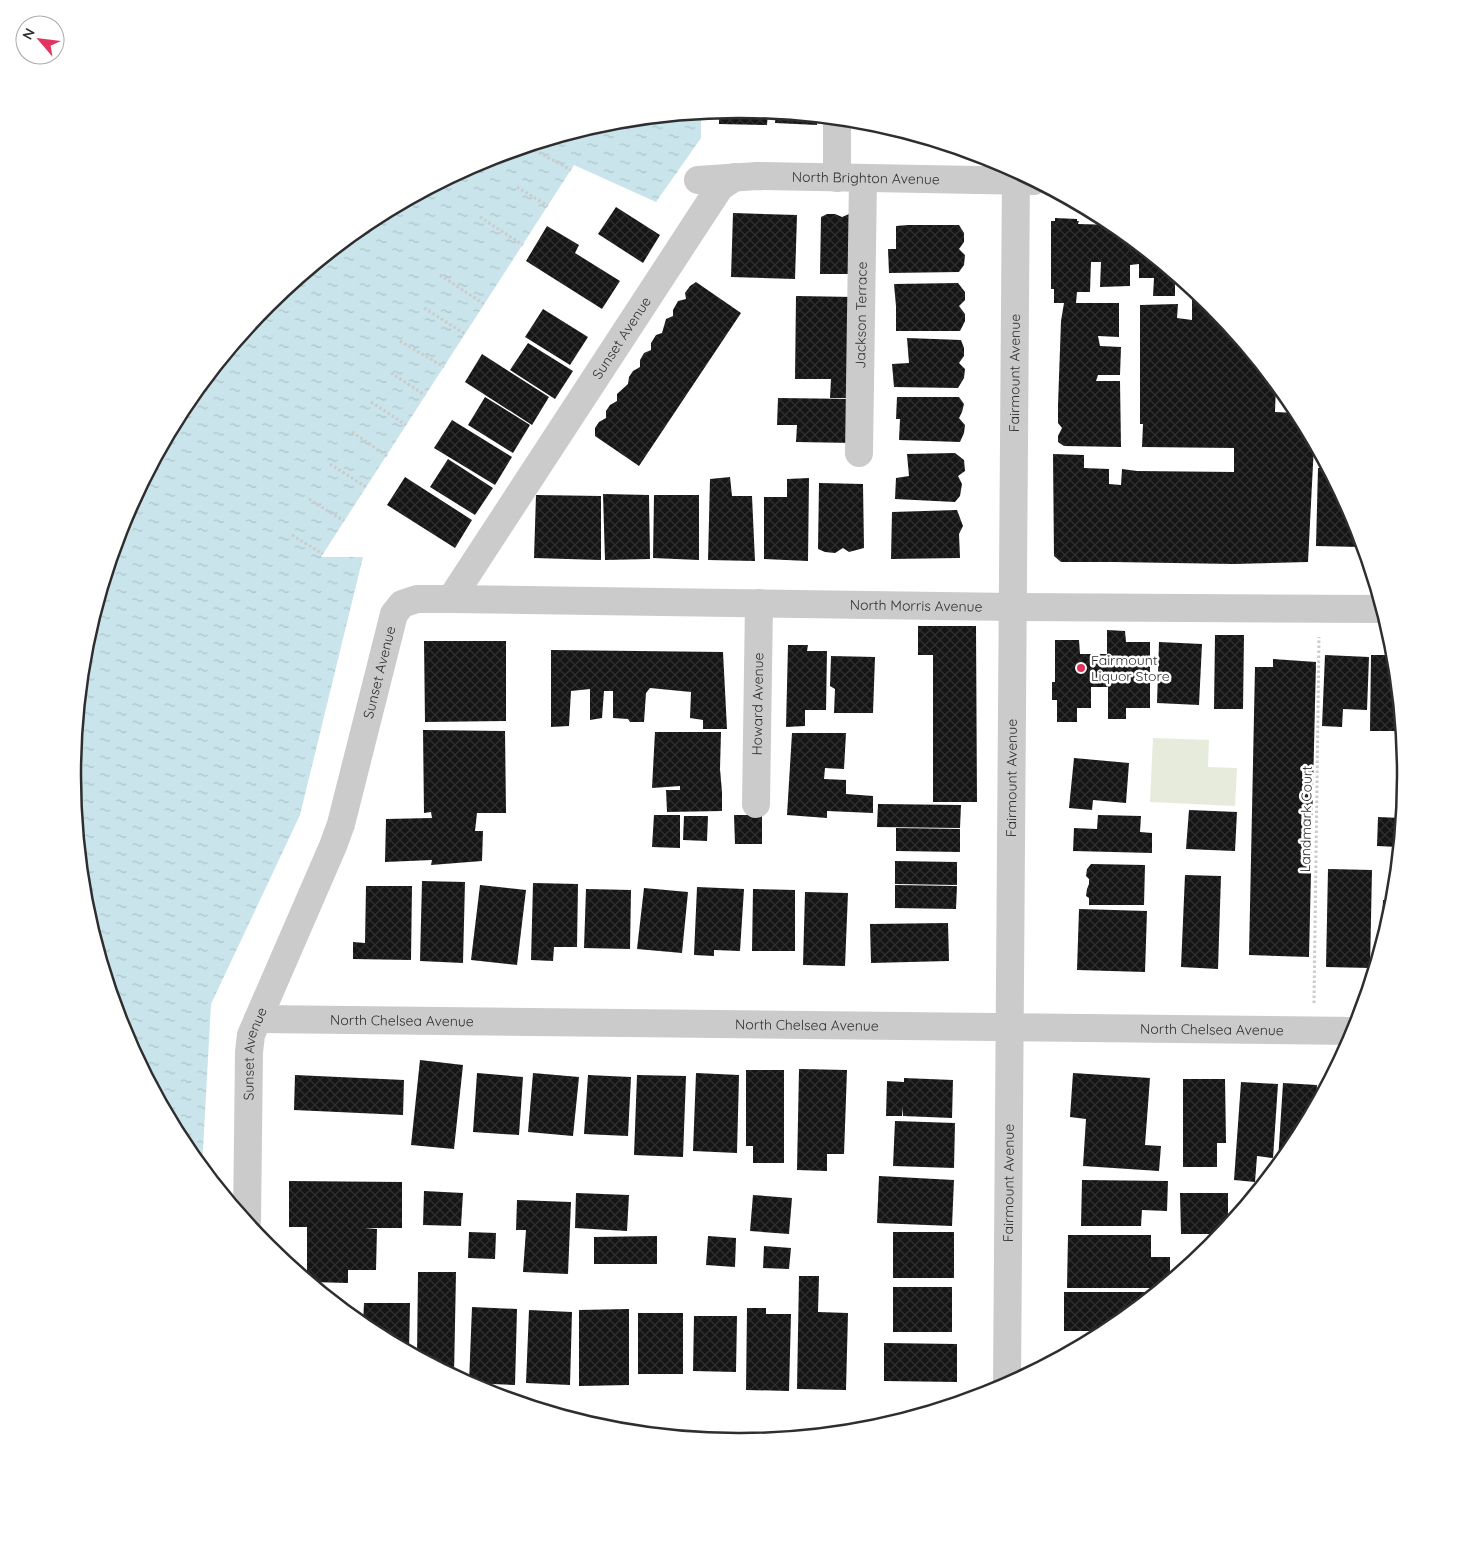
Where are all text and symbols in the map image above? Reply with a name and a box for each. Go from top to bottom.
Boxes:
north arrow [15,15,65,65]
text: N [18,25,39,43]
street label: North Brighton Avenue [792,168,940,188]
street label: Jackson Terrace [851,261,871,369]
street label: Sunset Avenue [588,293,655,382]
street label: Fairmount Avenue [1005,314,1024,432]
street label: North Morris Avenue [850,596,983,616]
street label: Sunset Avenue [359,624,400,721]
place label: Fairmount Liquor Store [1091,651,1170,685]
street label: Howard Avenue [748,652,767,756]
marker: Fairmount Liquor Store [1075,662,1087,674]
street label: Fairmount Avenue [1002,719,1021,837]
street label: Landmark Court [1296,766,1316,872]
street label: Sunset Avenue [239,1004,271,1101]
street label: North Chelsea Avenue [330,1011,474,1030]
street label: North Chelsea Avenue [735,1015,879,1035]
street label: North Chelsea Avenue [1140,1020,1284,1039]
street label: Fairmount Avenue [999,1124,1018,1242]

